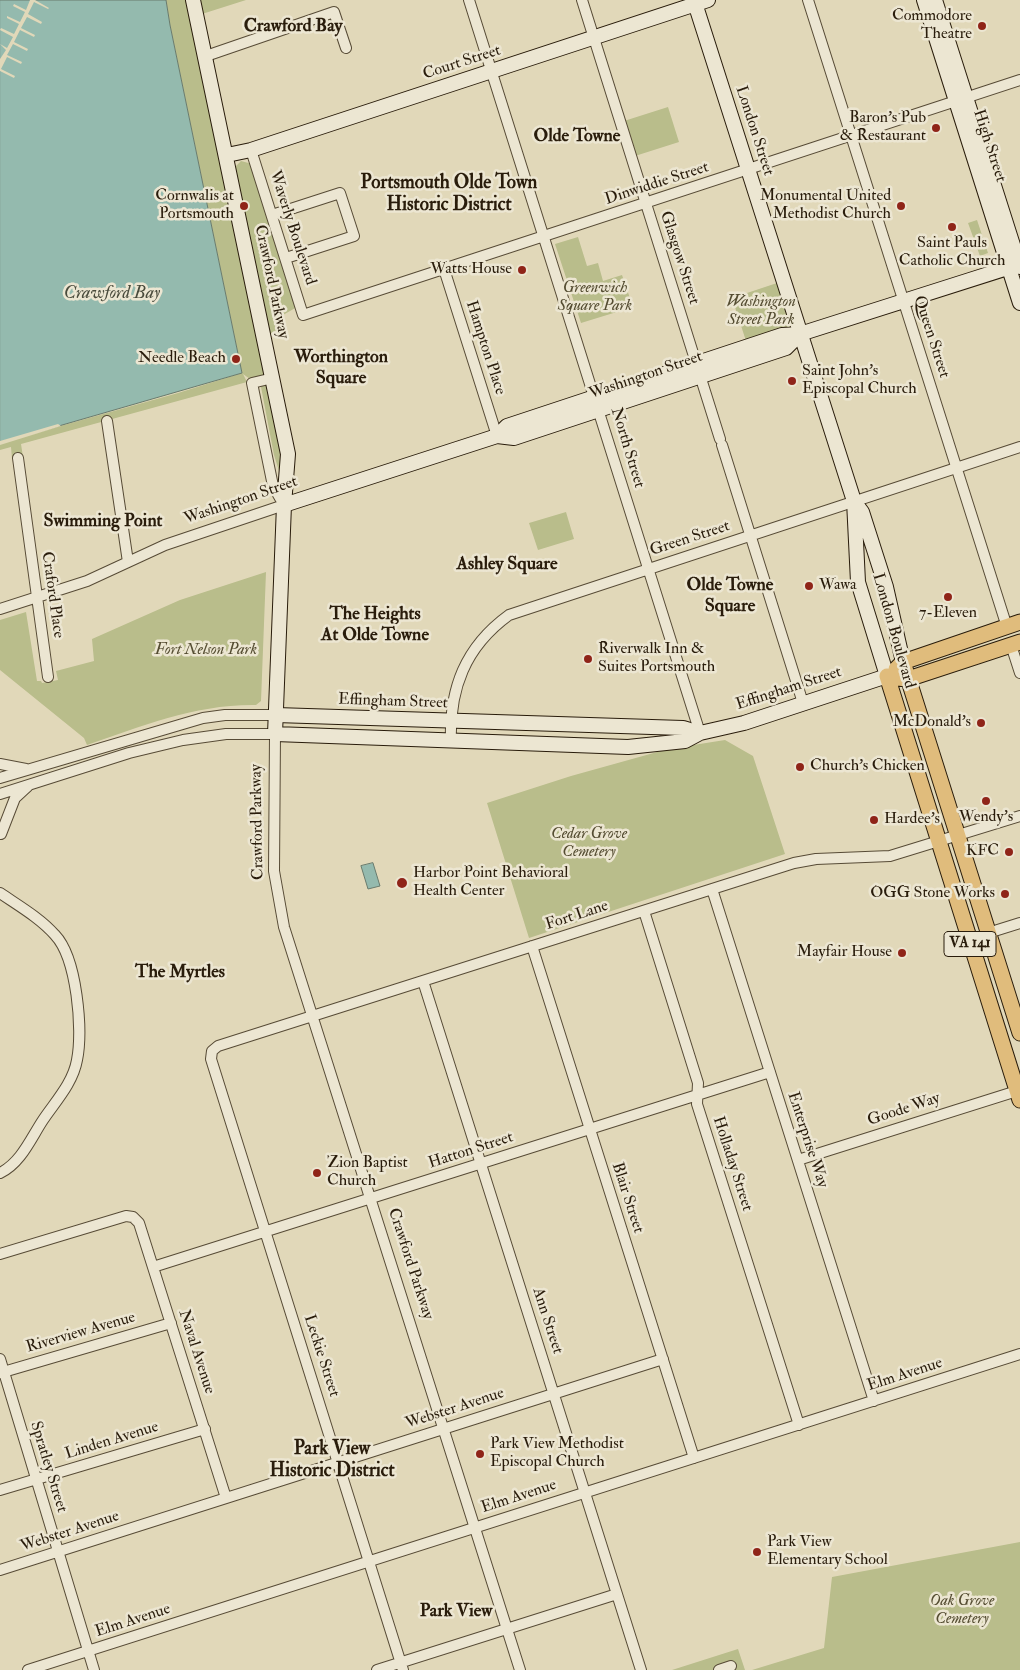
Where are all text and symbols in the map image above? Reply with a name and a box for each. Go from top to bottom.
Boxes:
place label: Commodore Theatre [892,7,972,45]
district label: Crawford Bay [244,16,342,38]
marker: Commodore Theatre [976,20,988,32]
street label: Court Street [421,41,503,85]
street label: London Street [730,84,778,178]
street label: High Street [968,107,1010,185]
place label: Baron’s Pub & Restaurant [840,109,926,147]
marker: Baron’s Pub & Restaurant [930,122,942,134]
district label: Olde Towne [534,126,620,148]
street label: Dinwiddie Street [603,158,711,210]
street label: Waverly Boulevard [264,168,320,288]
district label: Portsmouth Olde Town Historic District [361,173,537,217]
place label: Cornwalis at Portsmouth [155,187,234,225]
place label: Monumental United Methodist Church [760,187,891,225]
marker: Cornwalis at Portsmouth [238,200,250,212]
marker: Monumental United Methodist Church [895,200,907,212]
street label: Glasgow Street [655,209,703,307]
marker: Saint Pauls Catholic Church [946,221,958,233]
street label: Crawford Parkway [250,223,292,341]
place label: Saint Pauls Catholic Church [899,234,1005,272]
place label: Watts House [430,260,512,280]
marker: Watts House [516,264,528,276]
park label: Greenwich Square Park [558,279,632,317]
water label: Crawford Bay [64,283,160,305]
park label: Washington Street Park [726,293,796,331]
street label: Queen Street [909,293,953,381]
street label: Hampton Place [461,299,509,397]
district label: Worthington Square [294,347,388,389]
street label: Washington Street [587,348,705,404]
place label: Needle Beach [138,349,226,369]
marker: Needle Beach [230,353,242,365]
place label: Saint John's Episcopal Church [802,362,917,400]
marker: Saint John's Episcopal Church [786,375,798,387]
street label: North Street [606,405,648,491]
street label: Washington Street [182,473,300,529]
district label: Swimming Point [44,511,162,533]
street label: Green Street [648,517,732,561]
street label: Craford Place [36,550,68,640]
district label: Ashley Square [456,554,558,576]
street label: London Boulevard [867,571,919,691]
district label: Olde Towne Square [687,575,773,618]
place label: Wawa [819,576,857,596]
marker: Wawa [803,580,815,592]
marker: 7-Eleven [942,591,954,603]
district label: The Heights At Olde Towne [321,604,429,646]
place label: 7-Eleven [919,604,977,624]
place label: Riverwalk Inn & Suites Portsmouth [598,640,715,678]
park label: Fort Nelson Park [155,641,257,661]
marker: Riverwalk Inn & Suites Portsmouth [582,653,594,665]
street label: Effingham Street [734,663,844,715]
street label: Effingham Street [338,690,448,714]
place label: McDonald's [893,713,971,733]
marker: McDonald's [975,717,987,729]
place label: Church's Chicken [810,757,925,777]
marker: Church's Chicken [794,761,806,773]
street label: Crawford Parkway [247,764,269,880]
marker: Wendy's [980,795,992,807]
place label: Wendy's [959,808,1013,828]
place label: Hardee's [884,810,940,830]
marker: Hardee's [868,814,880,826]
park label: Cedar Grove Cemetery [551,825,627,863]
place label: KFC [966,842,999,862]
marker: KFC [1003,846,1015,858]
place label: Harbor Point Behavioral Health Center [413,864,568,902]
marker: Harbor Point Behavioral Health Center [395,876,409,890]
place label: OGG Stone Works [870,884,995,904]
marker: OGG Stone Works [999,888,1011,900]
street label: Fort Lane [543,897,611,935]
road number: VA 141 [944,932,996,956]
place label: Mayfair House [797,943,892,963]
marker: Mayfair House [896,947,908,959]
district label: The Myrtles [135,962,225,984]
street label: Goode Way [865,1089,943,1131]
street label: Enterprise Way [782,1090,832,1190]
street label: Holladay Street [708,1114,756,1214]
street label: Hatton Street [426,1128,516,1174]
place label: Zion Baptist Church [327,1154,408,1192]
street label: Blair Street [607,1160,647,1236]
marker: Zion Baptist Church [311,1167,323,1179]
street label: Crawford Parkway [383,1206,437,1322]
street label: Ann Street [527,1285,567,1357]
street label: Naval Avenue [173,1307,219,1397]
street label: Riverview Avenue [24,1308,138,1358]
street label: Leckie Street [299,1313,343,1399]
street label: Elm Avenue [865,1354,945,1396]
street label: Webster Avenue [403,1384,507,1434]
street label: Linden Avenue [63,1418,161,1464]
street label: Spratley Street [25,1419,71,1515]
place label: Park View Methodist Episcopal Church [490,1435,624,1473]
district label: Park View Historic District [269,1439,395,1483]
marker: Park View Methodist Episcopal Church [474,1448,486,1460]
street label: Elm Avenue [479,1476,559,1518]
street label: Webster Avenue [18,1507,122,1557]
place label: Park View Elementary School [767,1533,888,1571]
marker: Park View Elementary School [751,1546,763,1558]
park label: Oak Grove Cemetery [930,1592,994,1630]
street label: Elm Avenue [93,1600,173,1642]
district label: Park View [420,1601,492,1623]

